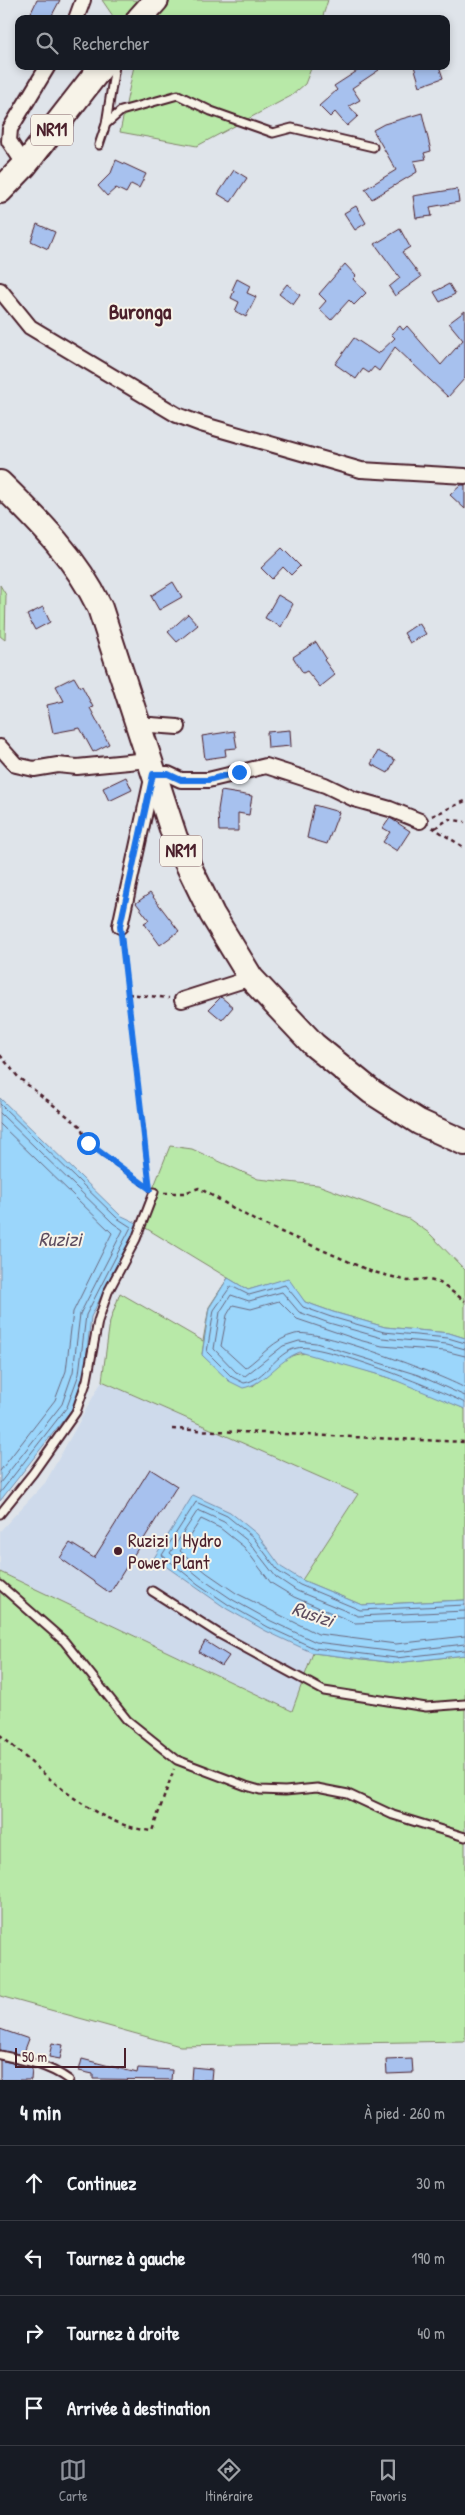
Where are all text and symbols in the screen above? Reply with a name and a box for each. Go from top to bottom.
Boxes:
search box [15,15,450,70]
icon: search [33,29,61,57]
text: Rechercher [73,30,150,56]
road number: NR11 [31,114,73,146]
district label: Buronga [109,297,172,327]
route end [228,761,251,784]
road number: NR11 [160,836,202,866]
route start [77,1132,100,1155]
water label: Ruzizi [38,1225,84,1252]
place label: Ruzizi I Hydro Power Plant [128,1527,222,1575]
marker: Ruzizi I Hydro Power Plant [112,1545,124,1557]
water label: Rusizi [289,1594,340,1634]
scale bar [15,2045,126,2068]
text: 50 m [22,2047,47,2066]
text: 4 min [20,2098,61,2127]
text: À pied · 260 m [364,2102,445,2124]
icon: ahead [20,2169,48,2197]
text: Continuez [67,2170,136,2196]
text: 30 m [416,2172,445,2194]
icon: left [20,2244,48,2272]
text: Tournez à gauche [67,2245,185,2271]
text: 190 m [412,2247,445,2269]
icon: right [20,2319,48,2347]
text: Tournez à droite [67,2320,180,2346]
text: 40 m [417,2322,445,2344]
icon: arrive [20,2394,48,2422]
text: Arrivée à destination [67,2395,210,2421]
tab: Carte [59,2456,88,2505]
tab: Itinéraire [205,2456,253,2505]
tab: Favoris [370,2456,406,2505]

